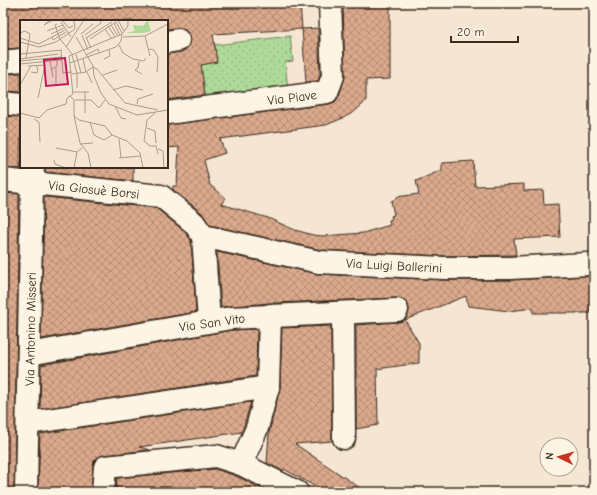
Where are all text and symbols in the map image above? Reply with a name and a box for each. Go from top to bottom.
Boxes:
scale bar [451,18,518,44]
inset map [20,20,168,168]
text: 20 m [457,25,485,39]
street label: Via Piave [267,87,318,108]
street label: Via Giosuè Borsi [48,177,140,202]
street label: Via Luigi Ballerini [345,255,442,276]
street label: Via Antonino Misseri [22,272,39,386]
street label: Via San Vito [178,310,246,335]
north arrow [539,437,579,477]
text: N [543,452,556,460]

